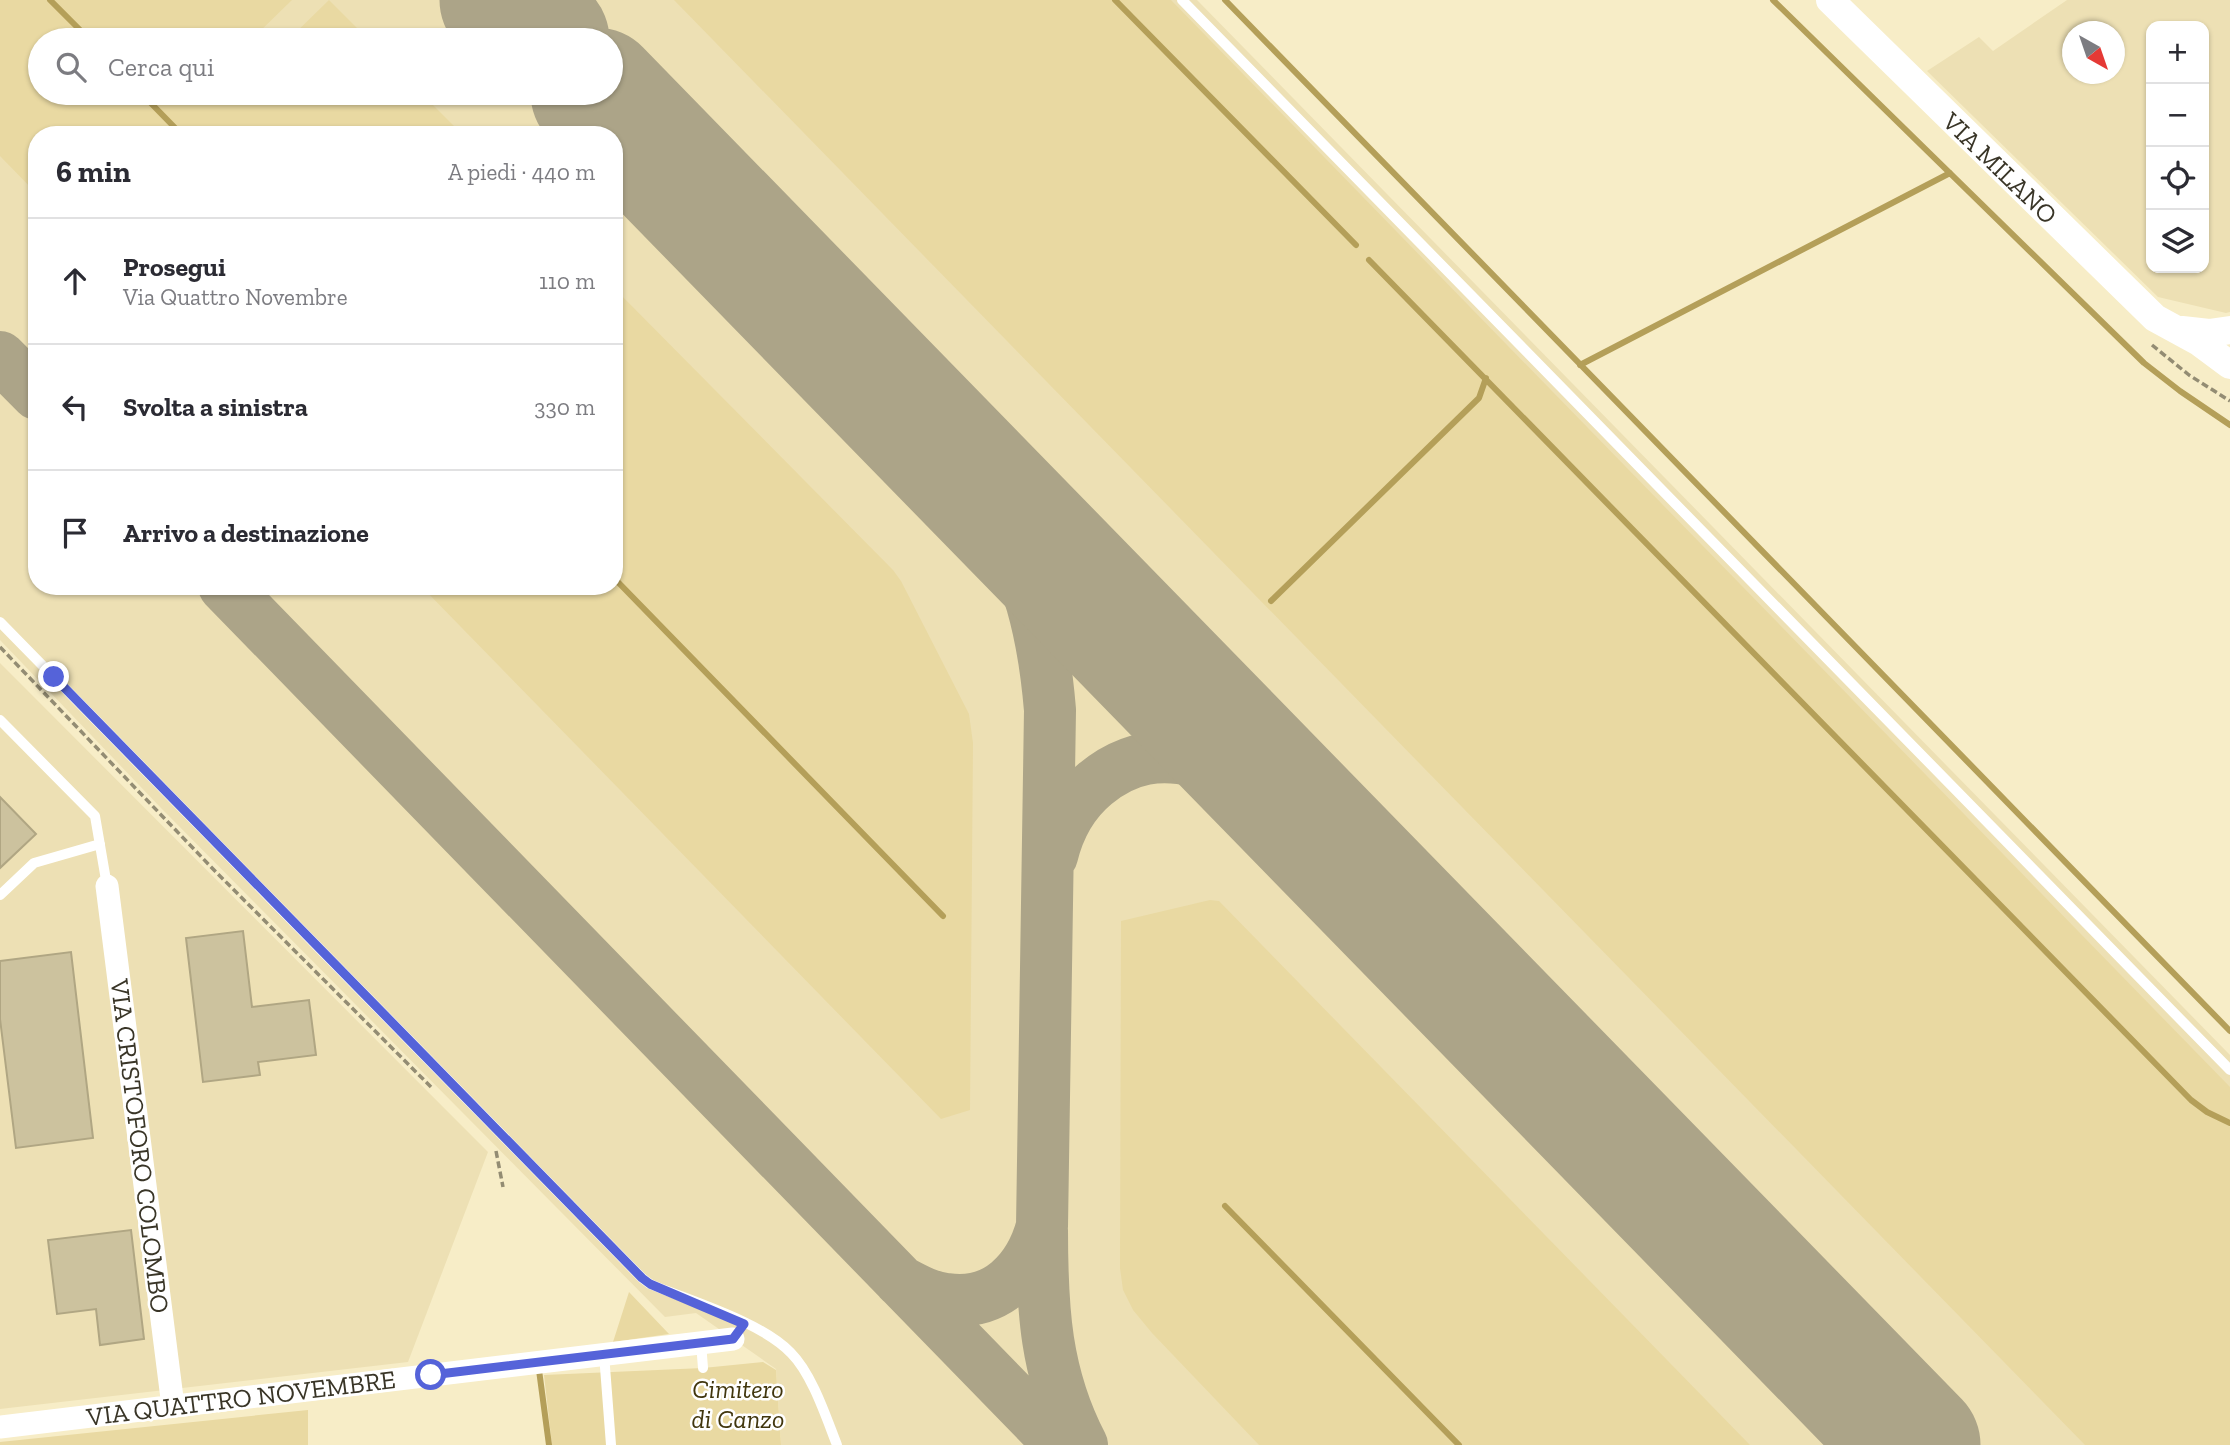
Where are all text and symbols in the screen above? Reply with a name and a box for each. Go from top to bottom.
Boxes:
north arrow [2062,21,2125,84]
map controls [2146,21,2209,273]
button: + [2146,21,2209,84]
search box [28,28,623,105]
icon: search [52,48,90,86]
text: Cerca qui [108,51,214,83]
button: − [2146,84,2209,147]
street label: VIA MILANO [1935,105,2064,231]
button: locate [2146,147,2209,210]
text: 6 min [56,154,131,190]
text: A piedi · 440 m [448,158,595,186]
button: layers [2146,210,2209,273]
text: Prosegui [123,251,226,283]
icon: ahead [56,262,94,300]
text: 110 m [539,267,595,295]
text: Via Quattro Novembre [123,283,348,311]
icon: left [56,388,94,426]
text: Svolta a sinistra [123,391,308,423]
text: 330 m [534,393,595,421]
icon: arrive [56,514,94,552]
text: Arrivo a destinazione [123,517,369,549]
route end [38,661,69,692]
street label: VIA CRISTOFORO COLOMBO [103,976,176,1315]
route start [415,1359,446,1390]
street label: VIA QUATTRO NOVEMBRE [84,1363,397,1433]
park label: Cimitero di Canzo [692,1373,784,1435]

